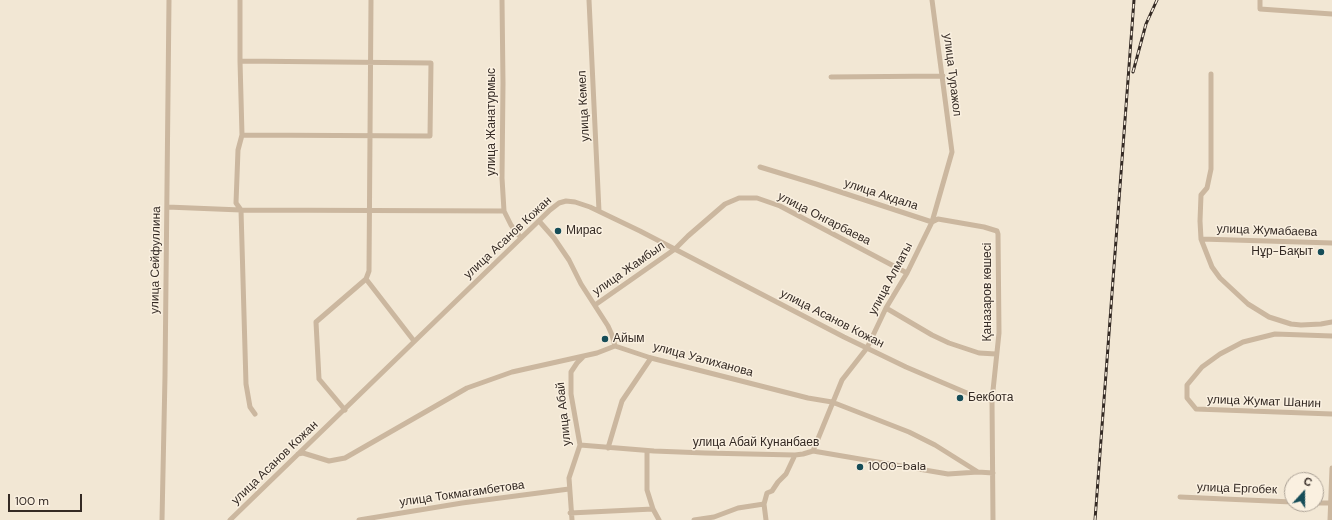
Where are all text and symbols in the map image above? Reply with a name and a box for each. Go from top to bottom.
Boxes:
street label: улица Туражол [940,33,964,117]
street label: улица Жанатурмыс [485,68,499,176]
street label: улица Кемел [575,70,593,142]
street label: улица Акдала [842,176,920,214]
street label: улица Онгарбаева [775,189,873,249]
street label: улица Асанов Кожан [461,194,555,282]
street label: улица Сейфуллина [148,206,164,314]
street label: улица Жумабаева [1216,222,1318,240]
place label: Мирас [566,224,602,238]
marker: Мирас [553,226,563,236]
street label: улица Жамбыл [590,239,668,299]
street label: улица Алматы [866,240,916,318]
street label: Қаназаров көшесі [981,243,995,341]
place label: Нұр-Бақыт [1251,245,1313,259]
marker: Нұр-Бақыт [1316,247,1326,257]
street label: улица Асанов Кожан [778,287,886,351]
place label: Айым [613,332,645,346]
marker: Айым [600,334,610,344]
street label: улица Уалиханова [651,340,755,380]
street label: улица Абай [553,381,575,447]
place label: Бекбота [968,391,1013,405]
marker: Бекбота [955,393,965,403]
street label: улица Жумат Шанин [1207,393,1321,411]
street label: улица Асанов Кожан [229,418,321,508]
street label: улица Абай Кунанбаев [693,436,819,450]
place label: 1000-bala [868,460,926,474]
marker: 1000-bala [855,462,865,472]
north arrow [1284,472,1324,512]
text: С [1302,474,1314,490]
street label: улица Токмагамбетова [398,478,526,510]
street label: улица Ергобек [1197,480,1277,498]
scale bar [10,486,84,512]
text: 100 m [15,493,49,509]

